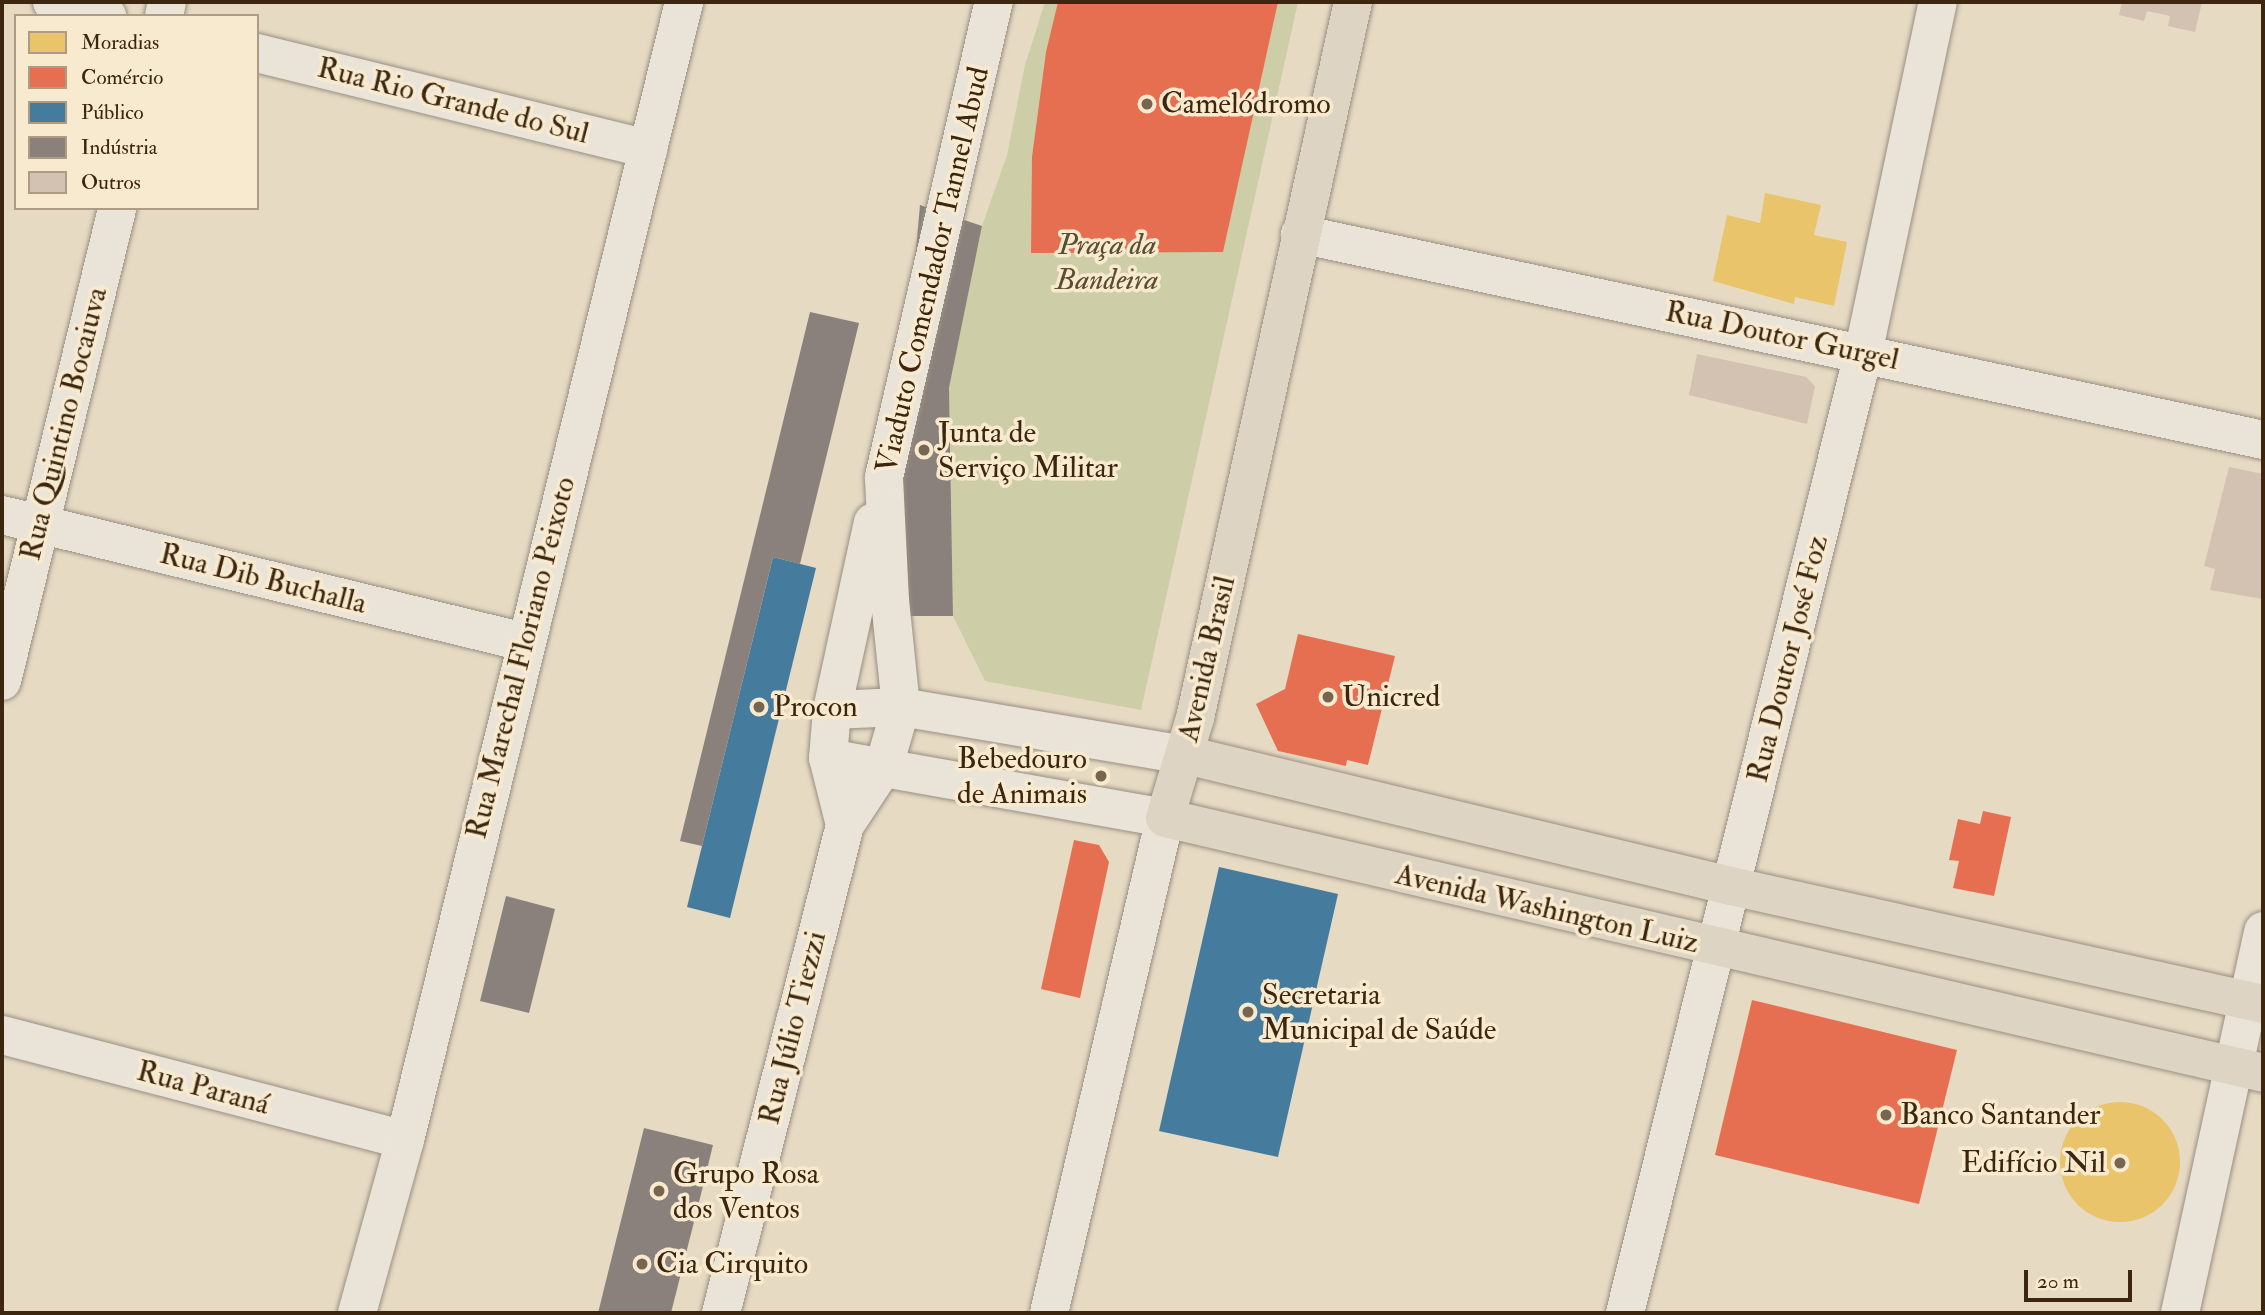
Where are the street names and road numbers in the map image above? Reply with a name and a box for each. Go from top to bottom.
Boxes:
street label: Rua Rio Grande do Sul [314,50,592,152]
street label: Viaduto Comendador Tannel Abud [869,63,997,477]
street label: Rua Quintino Bocaiuva [13,284,115,564]
street label: Rua Doutor Gurgel [1662,294,1902,378]
street label: Rua Marechal Floriano Peixoto [459,473,583,843]
street label: Rua Doutor José Foz [1740,532,1836,786]
street label: Rua Dib Buchalla [156,536,370,622]
street label: Avenida Brasil [1170,573,1244,745]
street label: Avenida Washington Luiz [1392,857,1702,961]
street label: Rua Júlio Tiezzi [752,928,834,1128]
street label: Rua Paraná [133,1053,273,1123]

